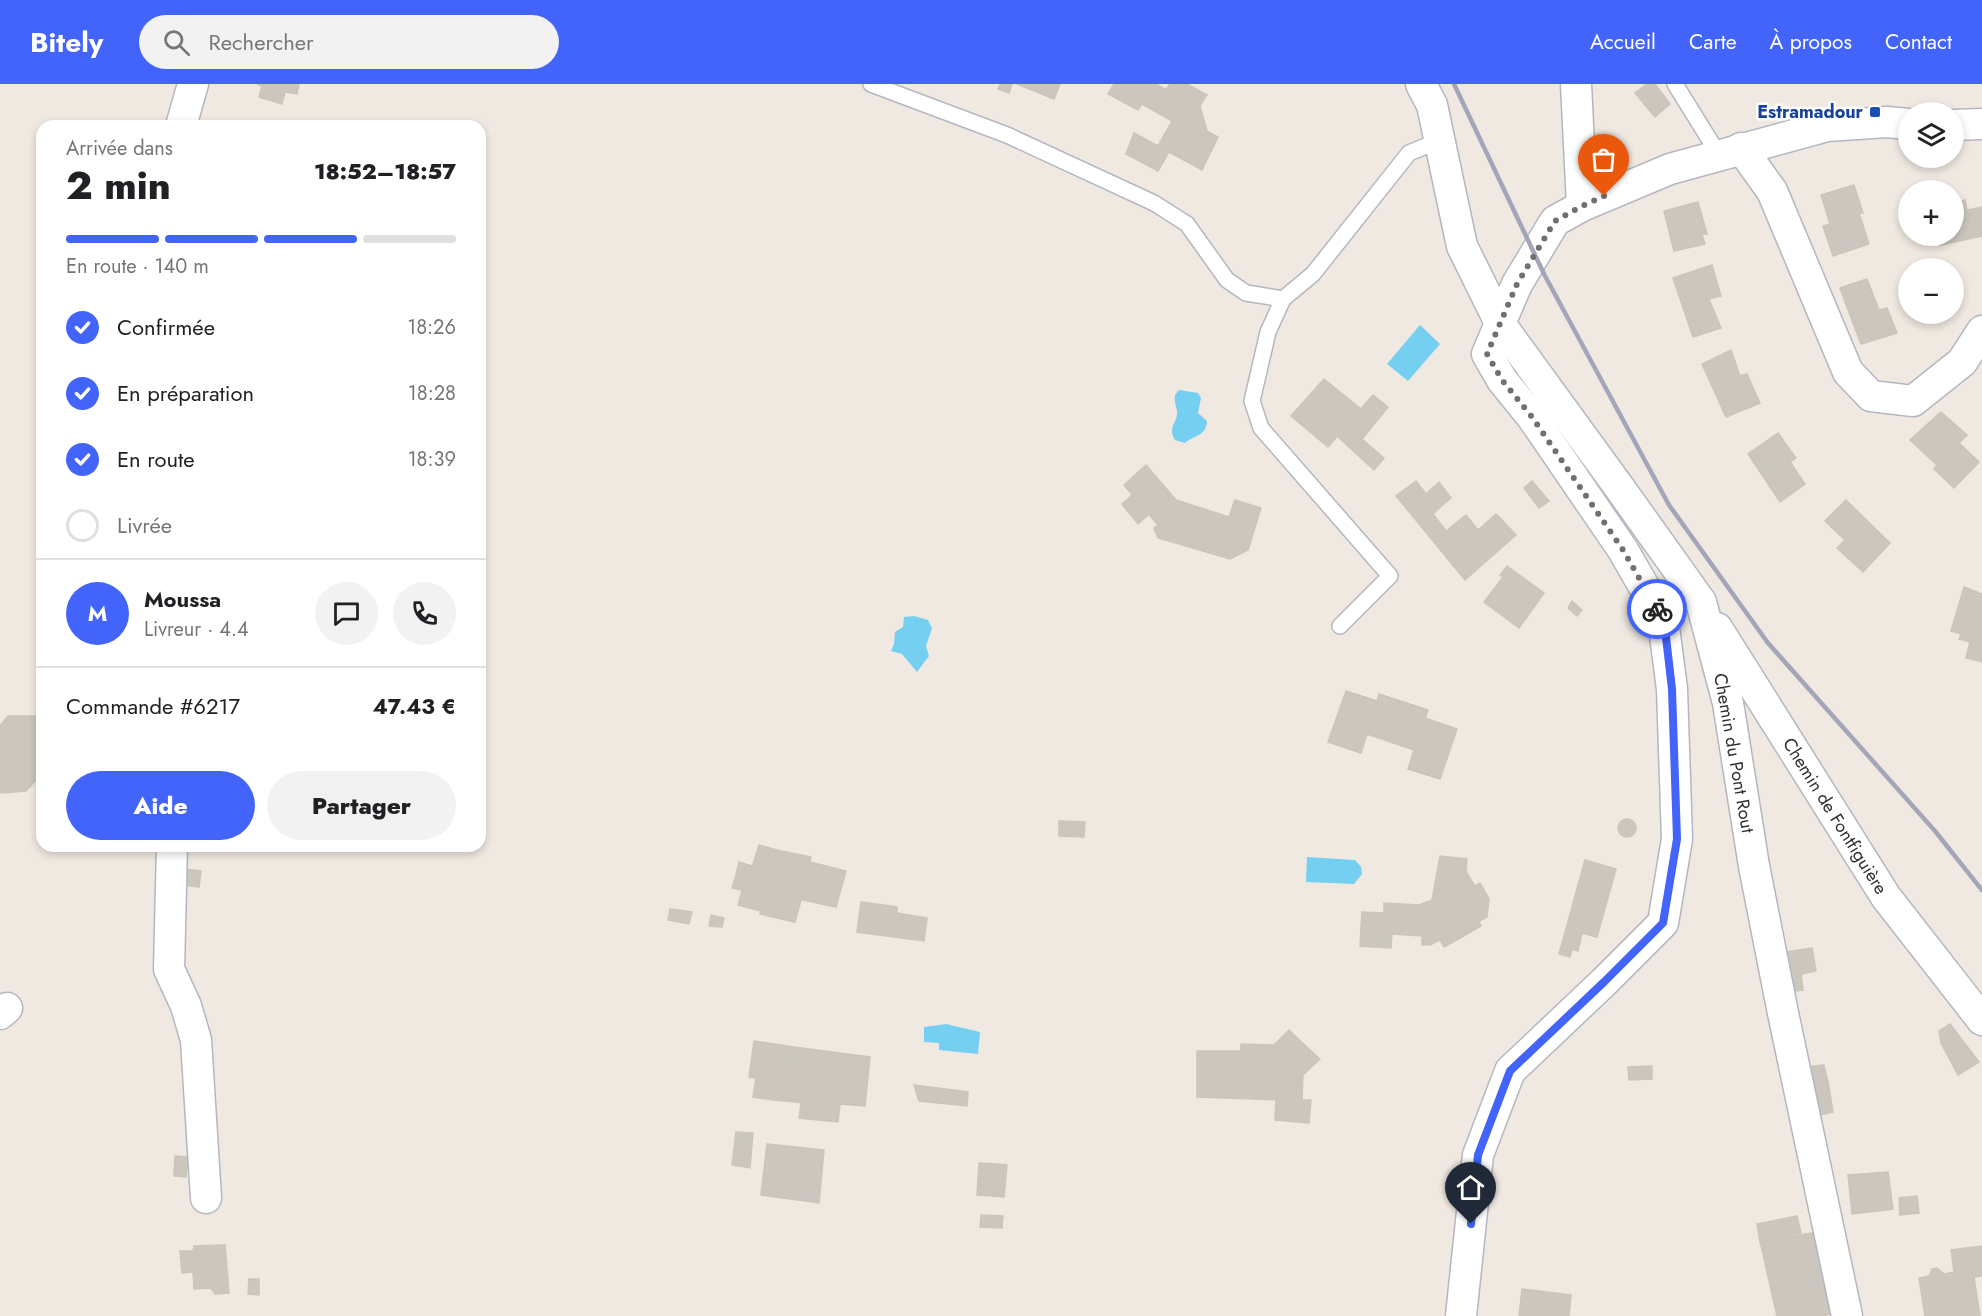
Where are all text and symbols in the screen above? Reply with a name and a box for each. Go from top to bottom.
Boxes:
search box [139,15,559,69]
text: Bitely [30,22,103,63]
icon: search [160,26,193,59]
text: Rechercher [208,26,314,58]
text: Accueil [1590,27,1656,57]
text: Carte [1689,27,1737,57]
text: À propos [1770,27,1852,57]
text: Contact [1885,27,1952,57]
place label: Estramadour [1757,99,1864,125]
map controls [1898,102,1964,324]
button: layers [1898,102,1964,168]
marker: Estramadour [1868,105,1882,119]
text: Arrivée dans [66,134,173,163]
pin [1578,134,1629,196]
icon: bag [1587,143,1620,176]
text: 18:52–18:57 [314,155,456,187]
text: 2 min [66,157,171,214]
button: + [1898,180,1964,246]
text: En route · 140 m [66,252,209,281]
button: − [1898,258,1964,324]
icon: check [66,311,99,344]
text: Confirmée [117,311,215,343]
text: 18:26 [407,313,456,342]
icon: check [66,377,99,410]
text: En préparation [117,377,254,409]
text: 18:28 [408,379,456,408]
icon: check [66,443,99,476]
text: En route [117,443,195,475]
text: 18:39 [408,445,456,474]
text: Livrée [117,509,172,541]
courier [1627,579,1687,639]
button: chat [315,582,378,645]
button: phone [393,582,456,645]
text: Moussa [144,583,221,615]
icon: bike [1641,593,1674,626]
text: M [88,597,107,629]
text: Livreur · 4.4 [144,615,249,644]
street label: Chemin du Pont Rout [1707,671,1761,836]
text: Commande #6217 [66,690,240,722]
text: 47.43 € [372,690,456,722]
street label: Chemin de Fontfiguière [1776,733,1894,899]
button: Aide [66,771,255,840]
button: Partager [267,771,456,840]
pin [1445,1162,1496,1224]
icon: home [1454,1171,1487,1204]

